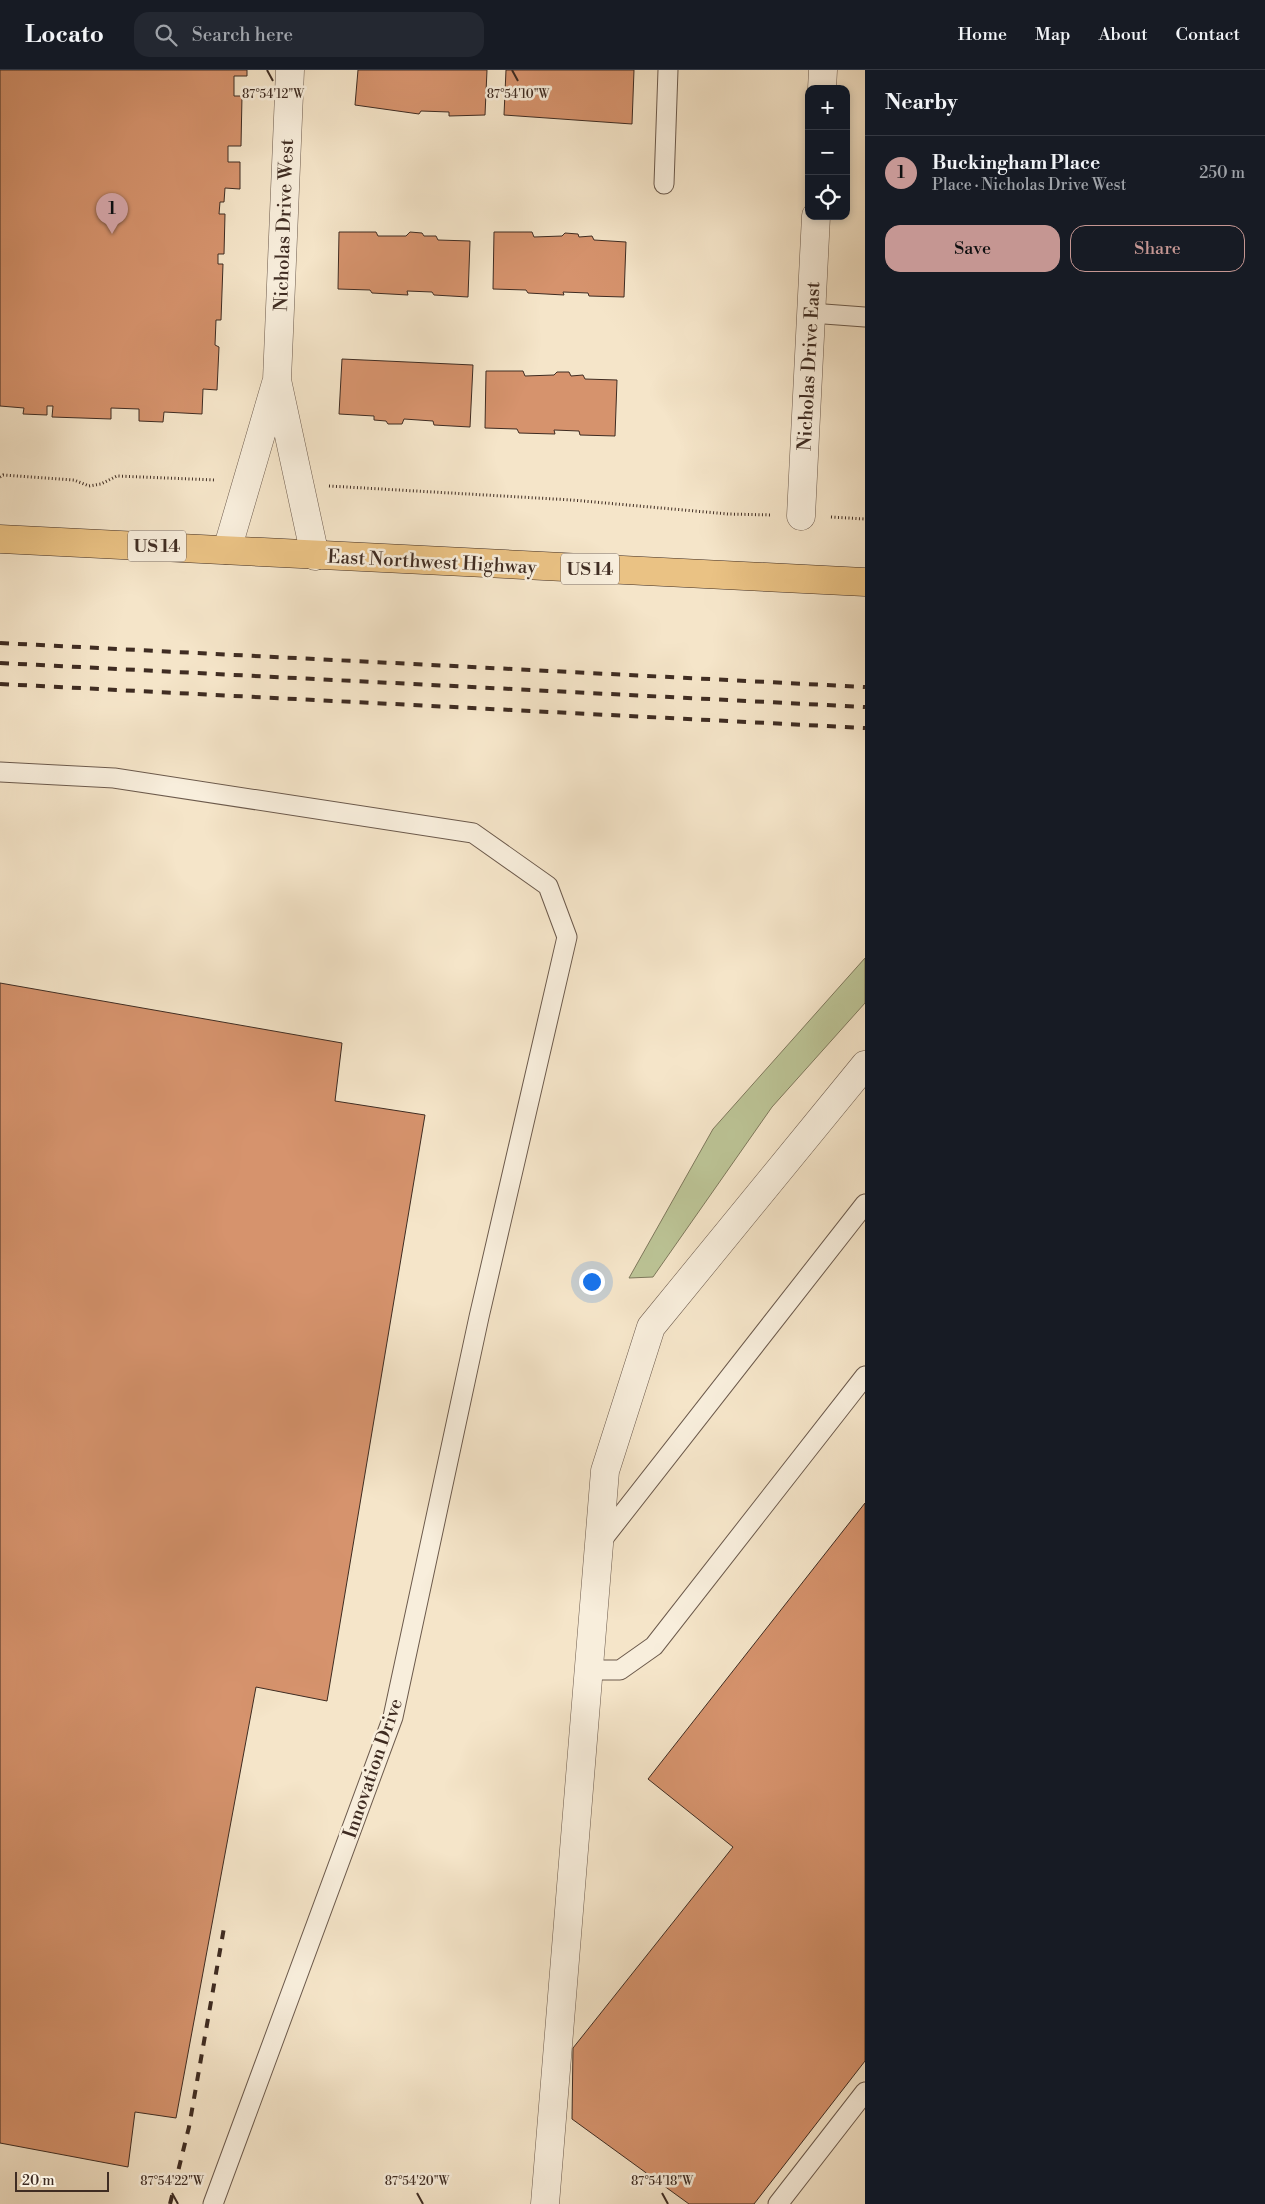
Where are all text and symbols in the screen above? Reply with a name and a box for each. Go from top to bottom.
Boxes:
search box [134,12,484,57]
text: Locato [25,20,104,50]
icon: search [152,21,180,49]
text: Search here [192,23,293,47]
text: Home [958,23,1007,46]
text: Map [1035,23,1071,46]
text: About [1099,23,1148,46]
text: Contact [1176,23,1240,46]
map controls [805,85,850,220]
button: + [805,85,850,130]
text: 87°54'12"W [242,87,305,102]
text: 87°54'10"W [487,87,550,102]
text: Nearby [885,90,958,116]
button: − [805,130,850,175]
street label: Nicholas Drive West [269,138,299,312]
text: Buckingham Place [932,151,1100,175]
text: 1 [897,163,905,183]
text: 250 m [1199,163,1245,183]
button: locate [805,175,850,220]
text: Place · Nicholas Drive West [932,175,1126,195]
pin: 1 [96,193,128,234]
button: Save [885,225,1060,272]
button: Share [1070,225,1245,272]
street label: Nicholas Drive East [793,280,825,451]
road number: US 14 [128,531,186,562]
street label: East Northwest Highway [327,545,538,580]
road number: US 14 [561,554,619,584]
your location [579,1269,605,1295]
street label: Innovation Drive [338,1695,408,1841]
scale bar [15,2169,109,2192]
text: 20 m [22,2172,54,2190]
text: 87°54'22"W [140,2174,205,2189]
text: 87°54'20"W [385,2174,450,2189]
text: 87°54'18"W [631,2174,694,2189]

